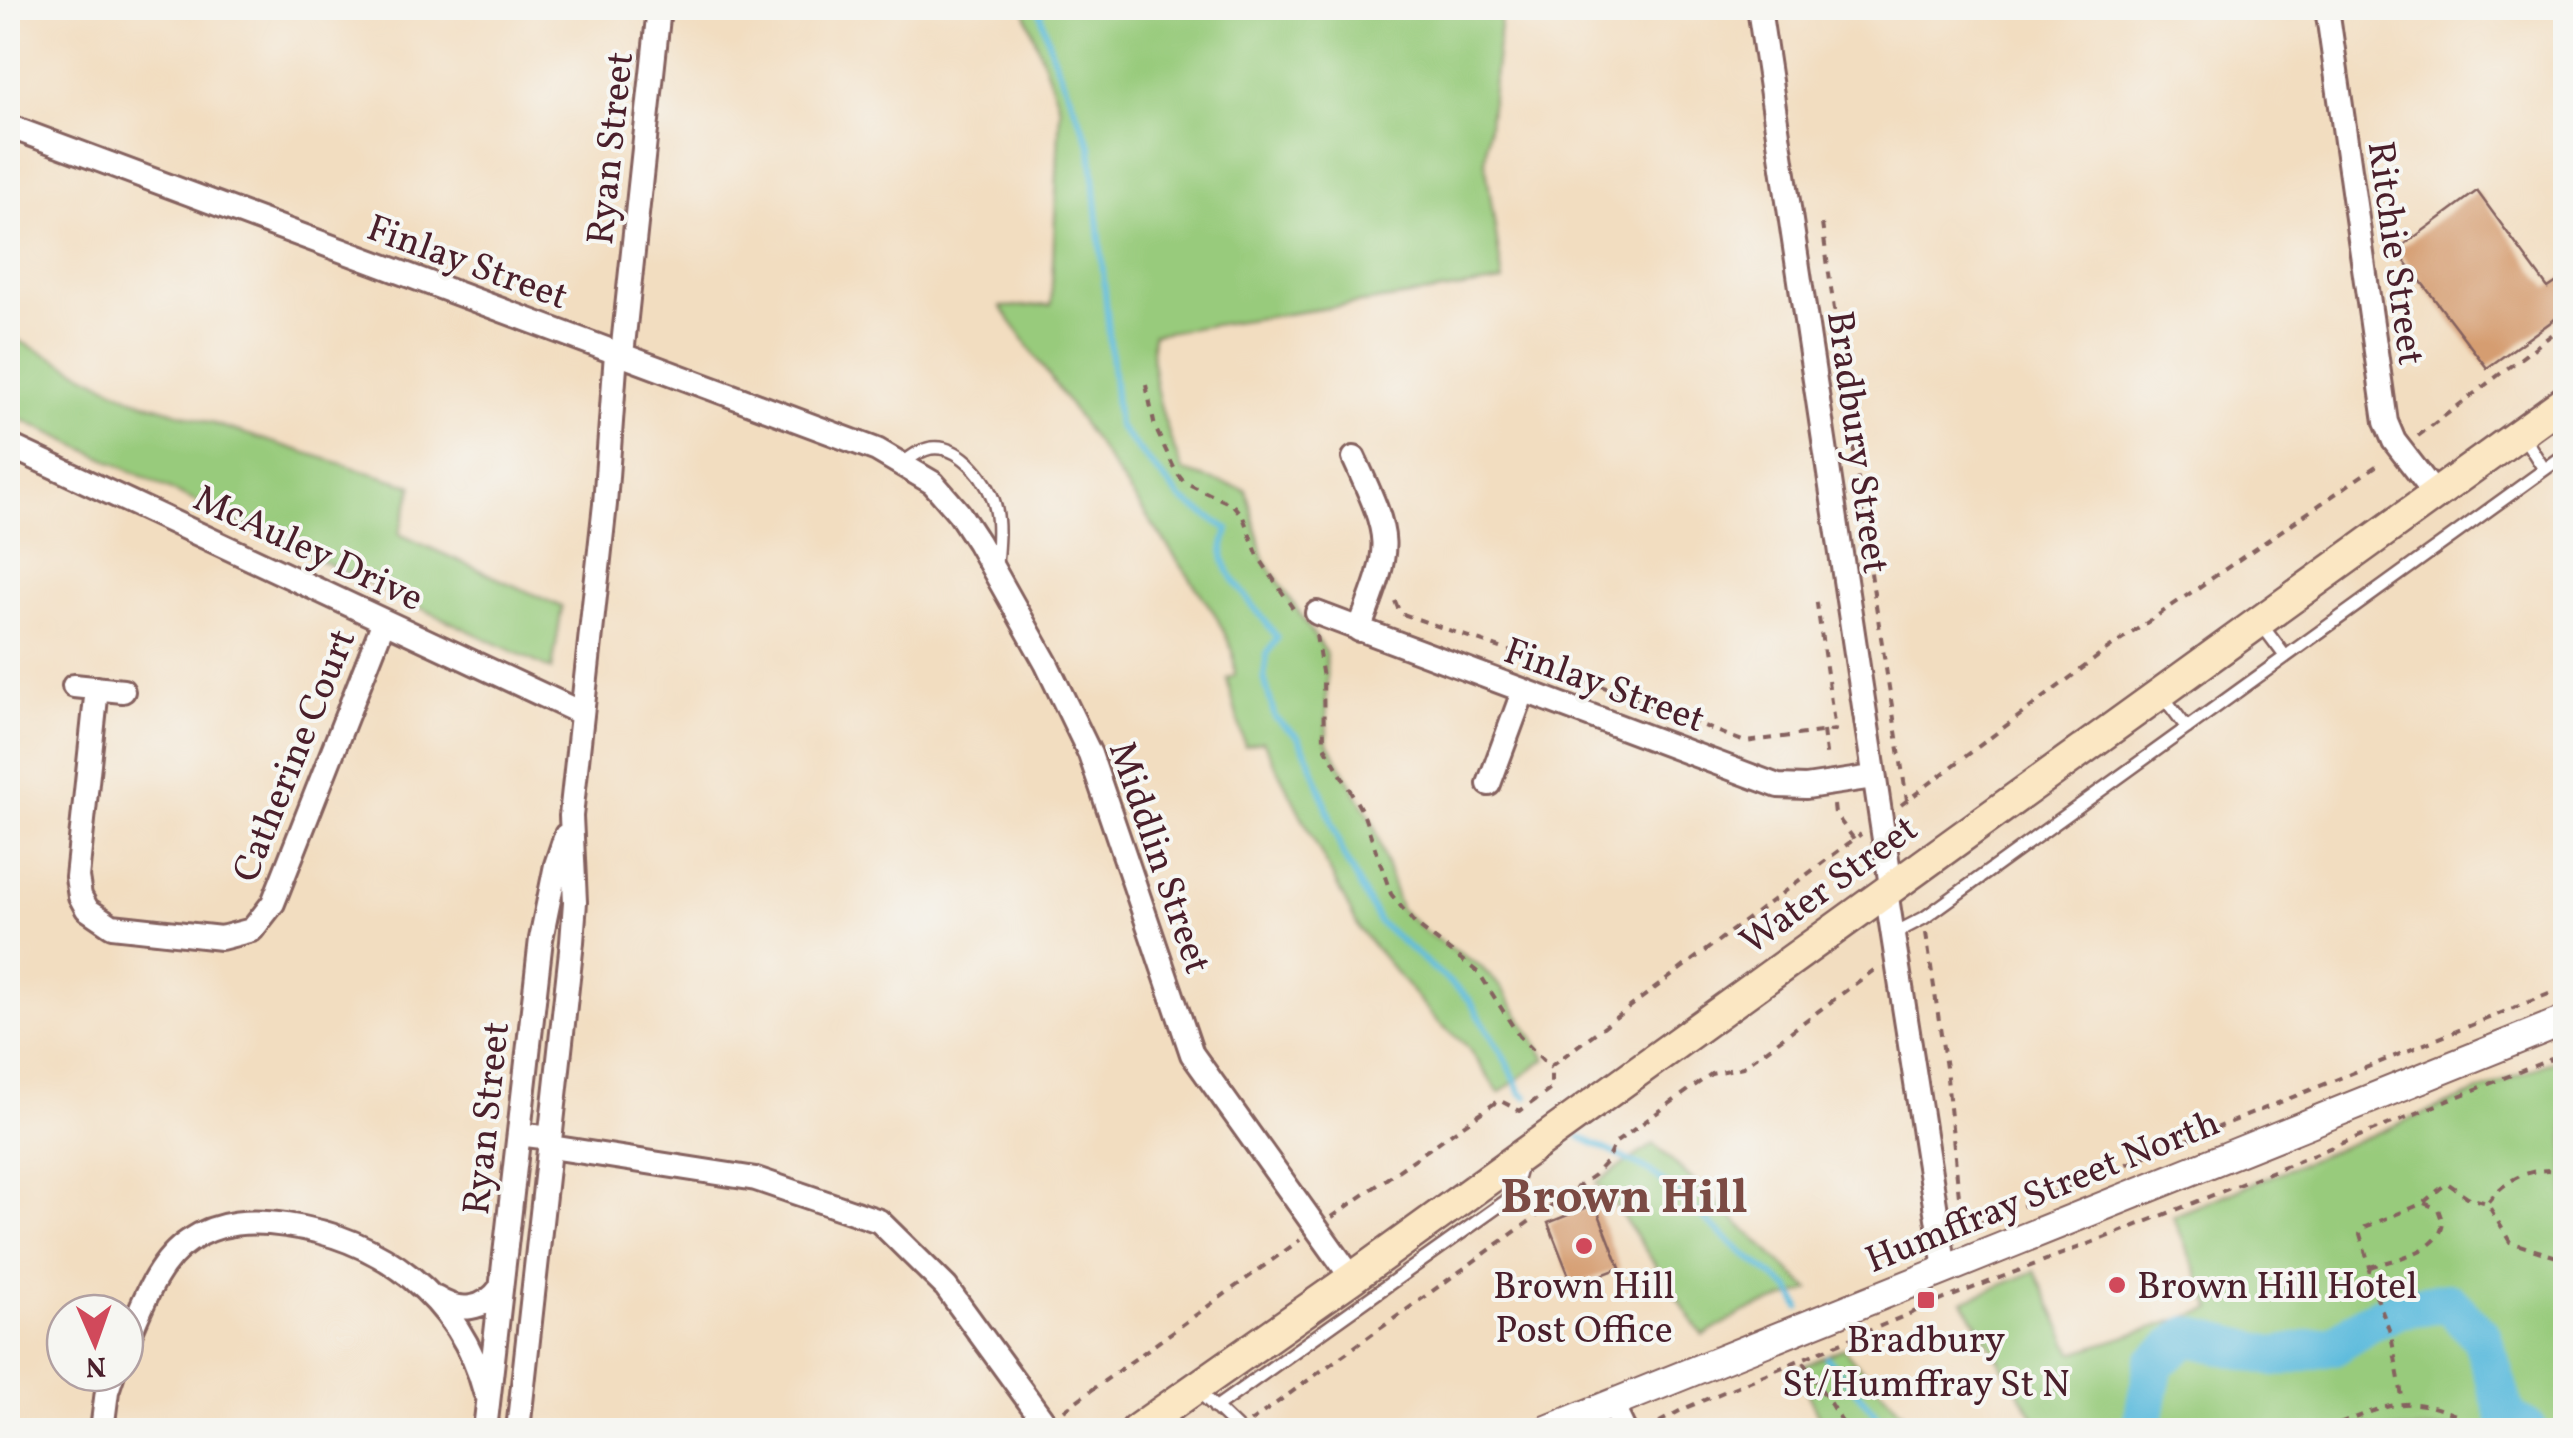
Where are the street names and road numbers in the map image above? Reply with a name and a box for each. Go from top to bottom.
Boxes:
street label: Ryan Street [576,49,649,248]
street label: Ritchie Street [2352,138,2435,369]
street label: Finlay Street [359,203,575,325]
street label: Bradbury Street [1811,308,1900,577]
street label: McAuley Drive [184,474,431,627]
street label: Catherine Court [221,622,371,891]
street label: Finlay Street [1496,626,1712,748]
street label: Middlin Street [1093,735,1222,981]
street label: Water Street [1730,804,1930,969]
street label: Ryan Street [452,1019,525,1218]
street label: Humffray Street North [1859,1098,2228,1288]

